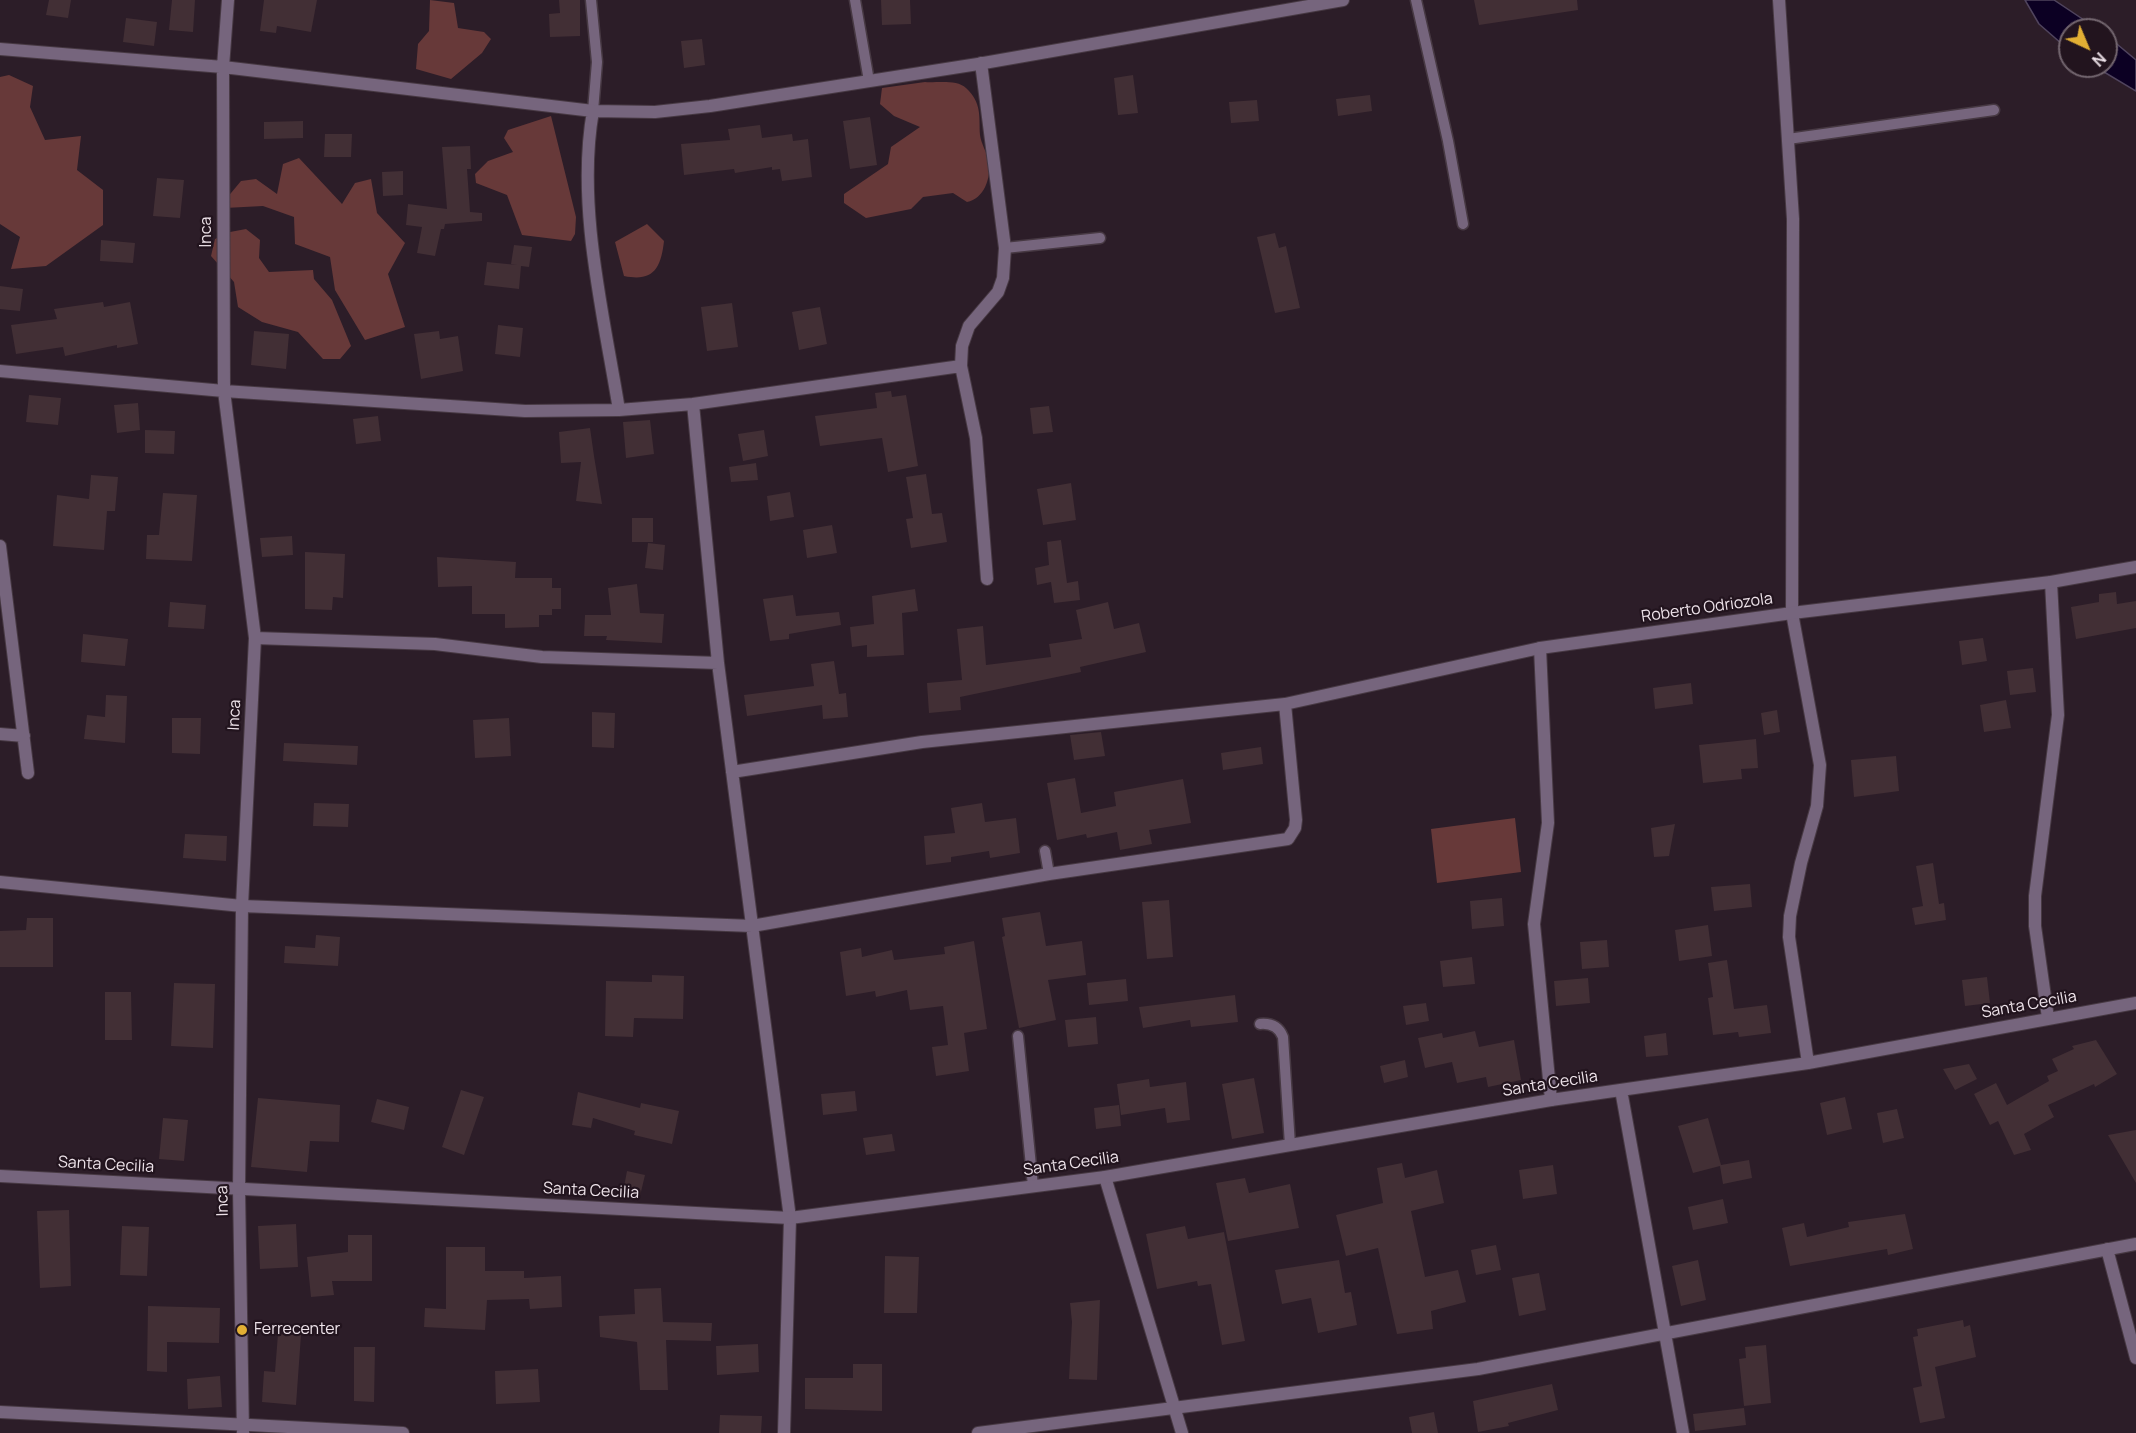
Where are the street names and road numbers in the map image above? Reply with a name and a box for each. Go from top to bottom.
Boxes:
street label: Inca [197,217,217,247]
street label: Roberto Odriozola [1640,589,1774,627]
street label: Inca [225,699,245,731]
street label: Santa Cecilia [1980,987,2078,1023]
street label: Santa Cecilia [1501,1067,1599,1101]
street label: Santa Cecilia [1022,1148,1120,1180]
street label: Santa Cecilia [57,1153,155,1177]
street label: Santa Cecilia [542,1179,640,1203]
street label: Inca [213,1185,233,1217]

